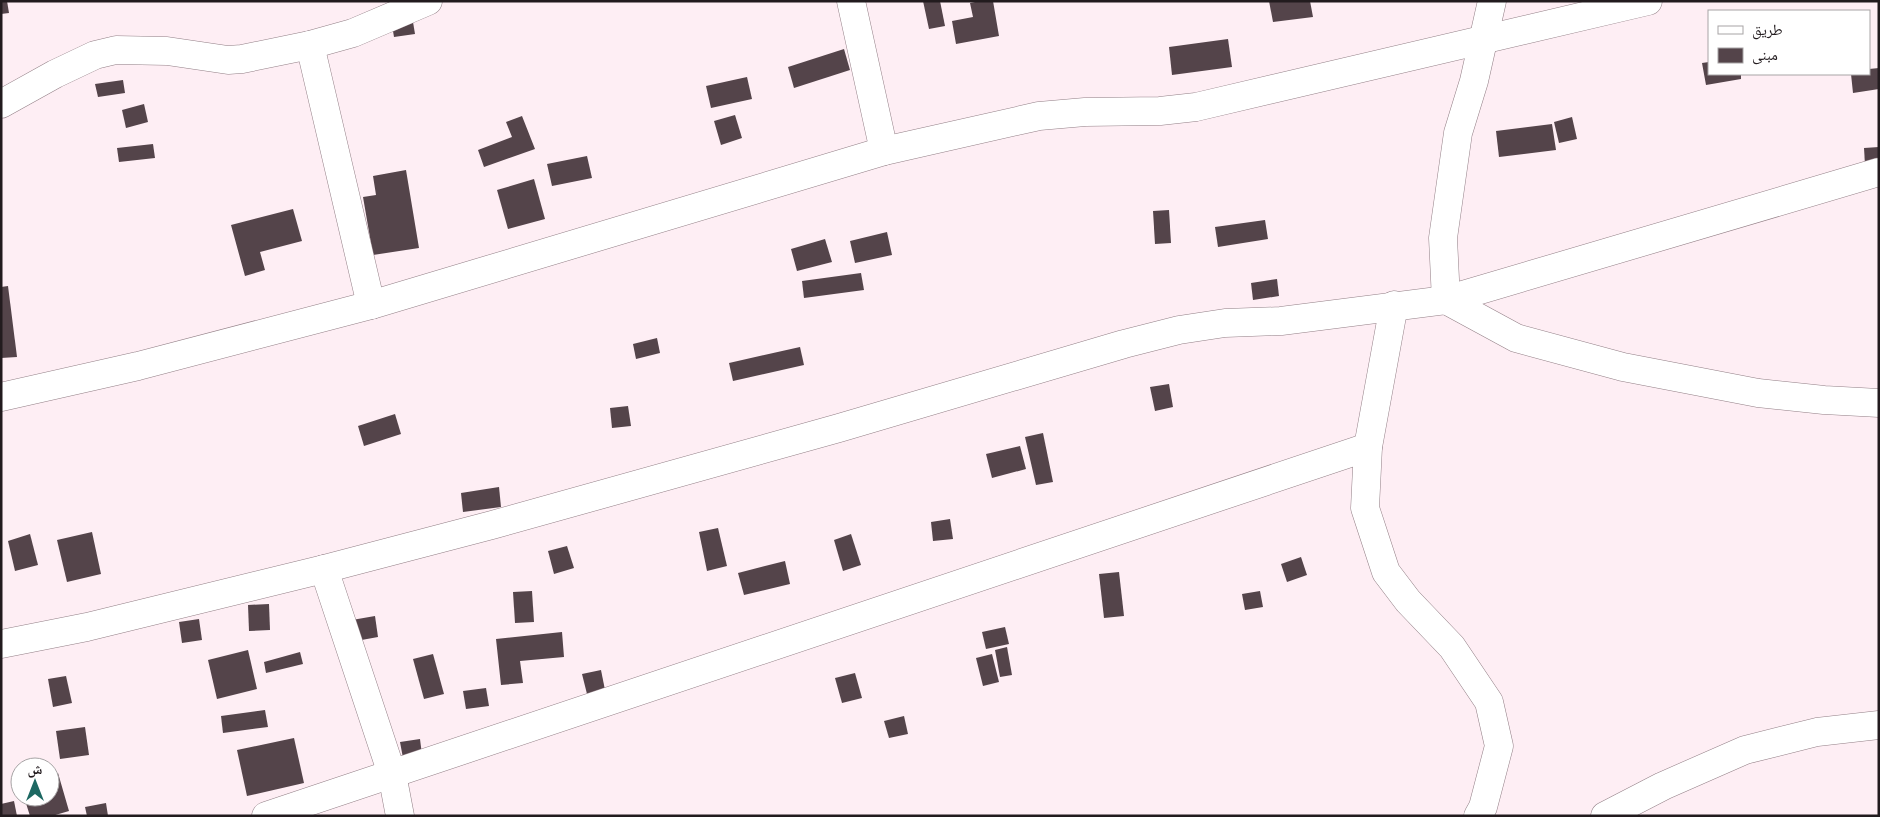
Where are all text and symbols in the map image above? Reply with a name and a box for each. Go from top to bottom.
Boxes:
legend [1708,10,1870,75]
text: طريق [1752,19,1783,40]
text: مبنى [1752,44,1778,65]
north arrow [10,757,60,807]
text: ش [28,759,43,778]

